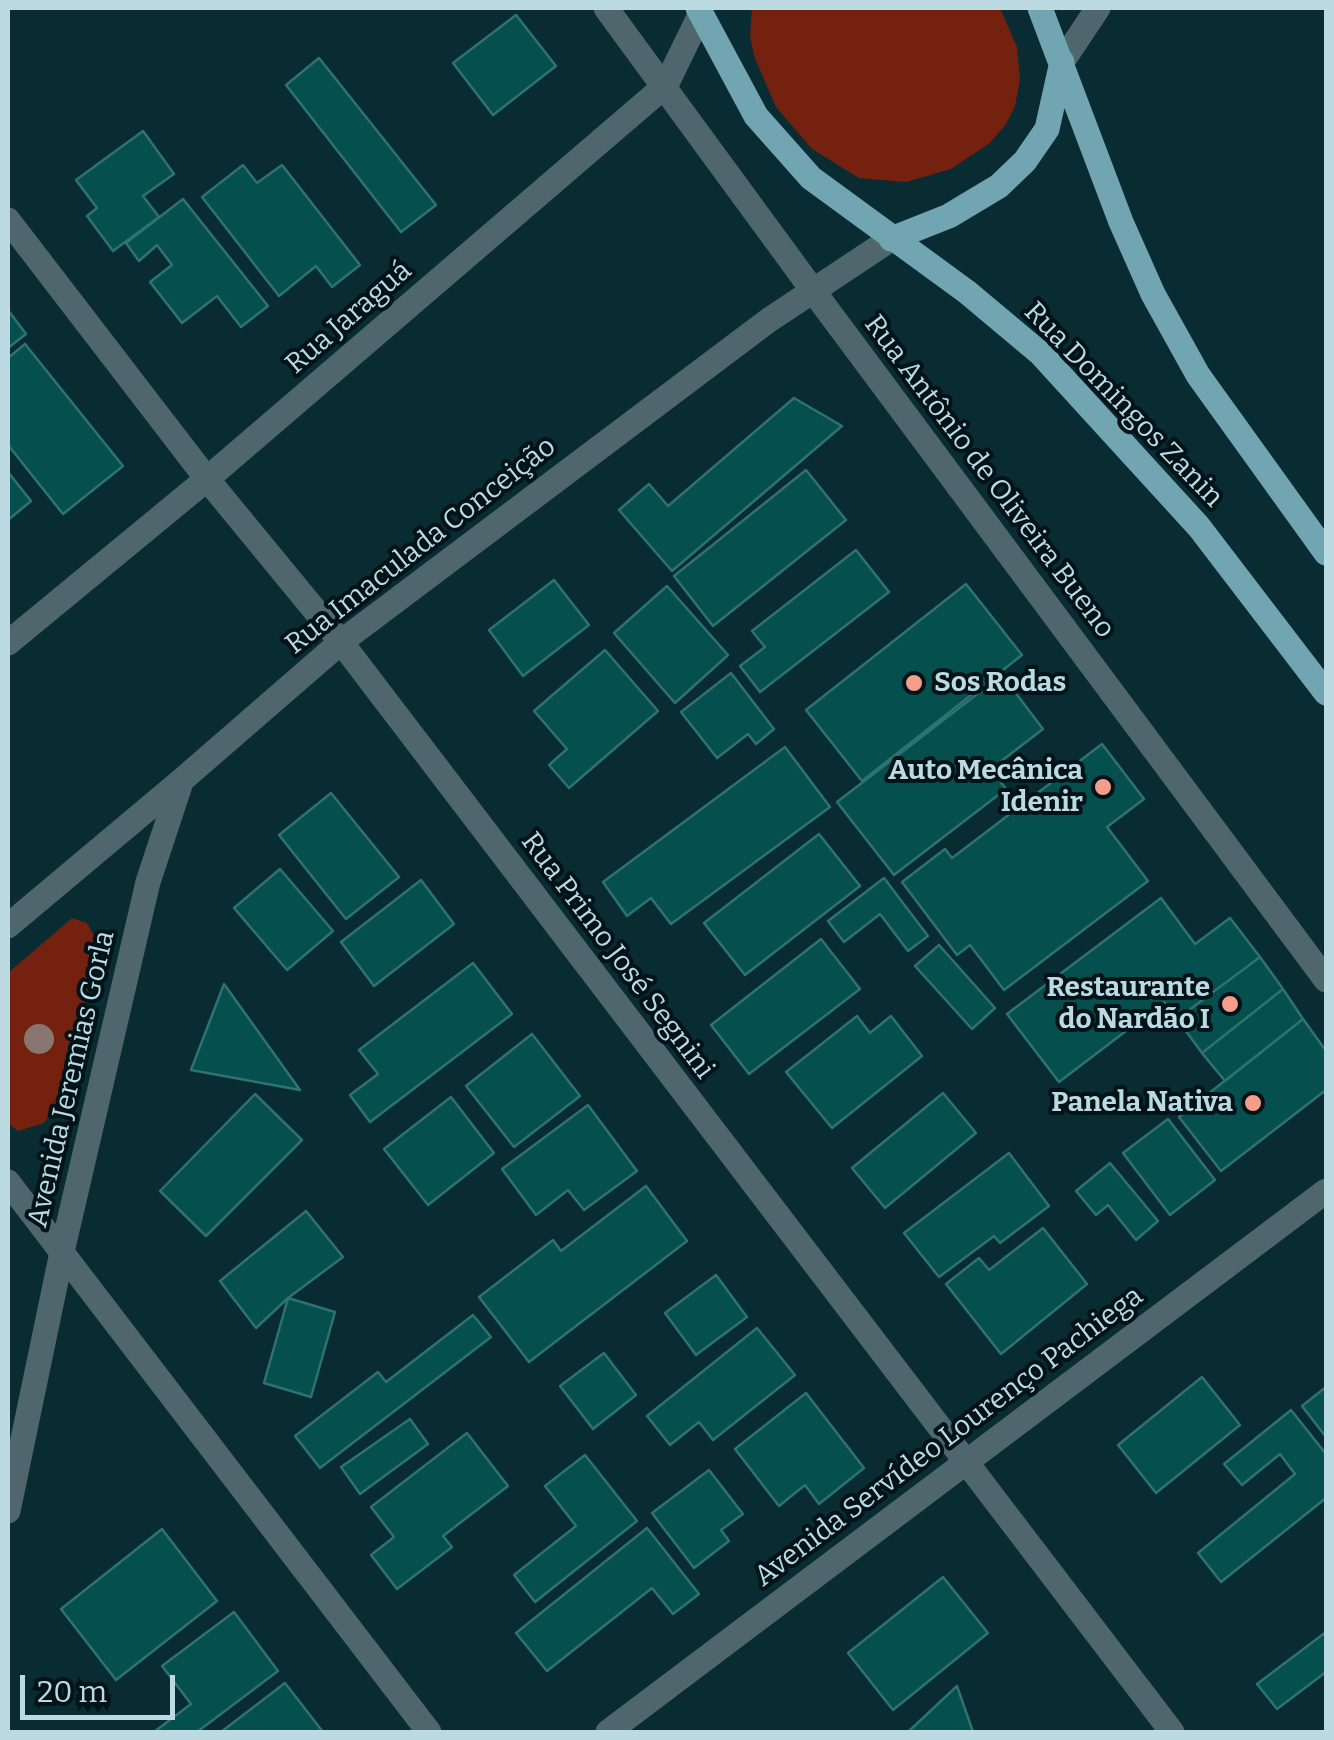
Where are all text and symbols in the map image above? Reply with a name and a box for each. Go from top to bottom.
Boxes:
street label: Rua Jaraguá [279,254,419,382]
street label: Rua Domingos Zanin [1017,296,1229,514]
street label: Rua Antônio de Oliveira Bueno [857,309,1121,645]
street label: Rua Imaculada Conceição [279,430,563,662]
place label: Sos Rodas [934,666,1066,700]
marker: Sos Rodas [903,672,925,694]
place label: Auto Mecânica Idenir [888,754,1083,820]
marker: Auto Mecânica Idenir [1092,776,1114,798]
street label: Rua Primo José Segnini [513,826,721,1086]
street label: Avenida Jeremias Gorla [22,928,122,1230]
place label: Restaurante do Nardão I [1046,971,1210,1037]
marker: Restaurante do Nardão I [1219,993,1241,1015]
place label: Panela Nativa [1051,1086,1233,1120]
marker: Panela Nativa [1242,1092,1264,1114]
street label: Avenida Servídeo Lourenço Pachiega [748,1280,1150,1594]
scale bar [25,1655,180,1717]
text: 20 m [37,1674,107,1710]

